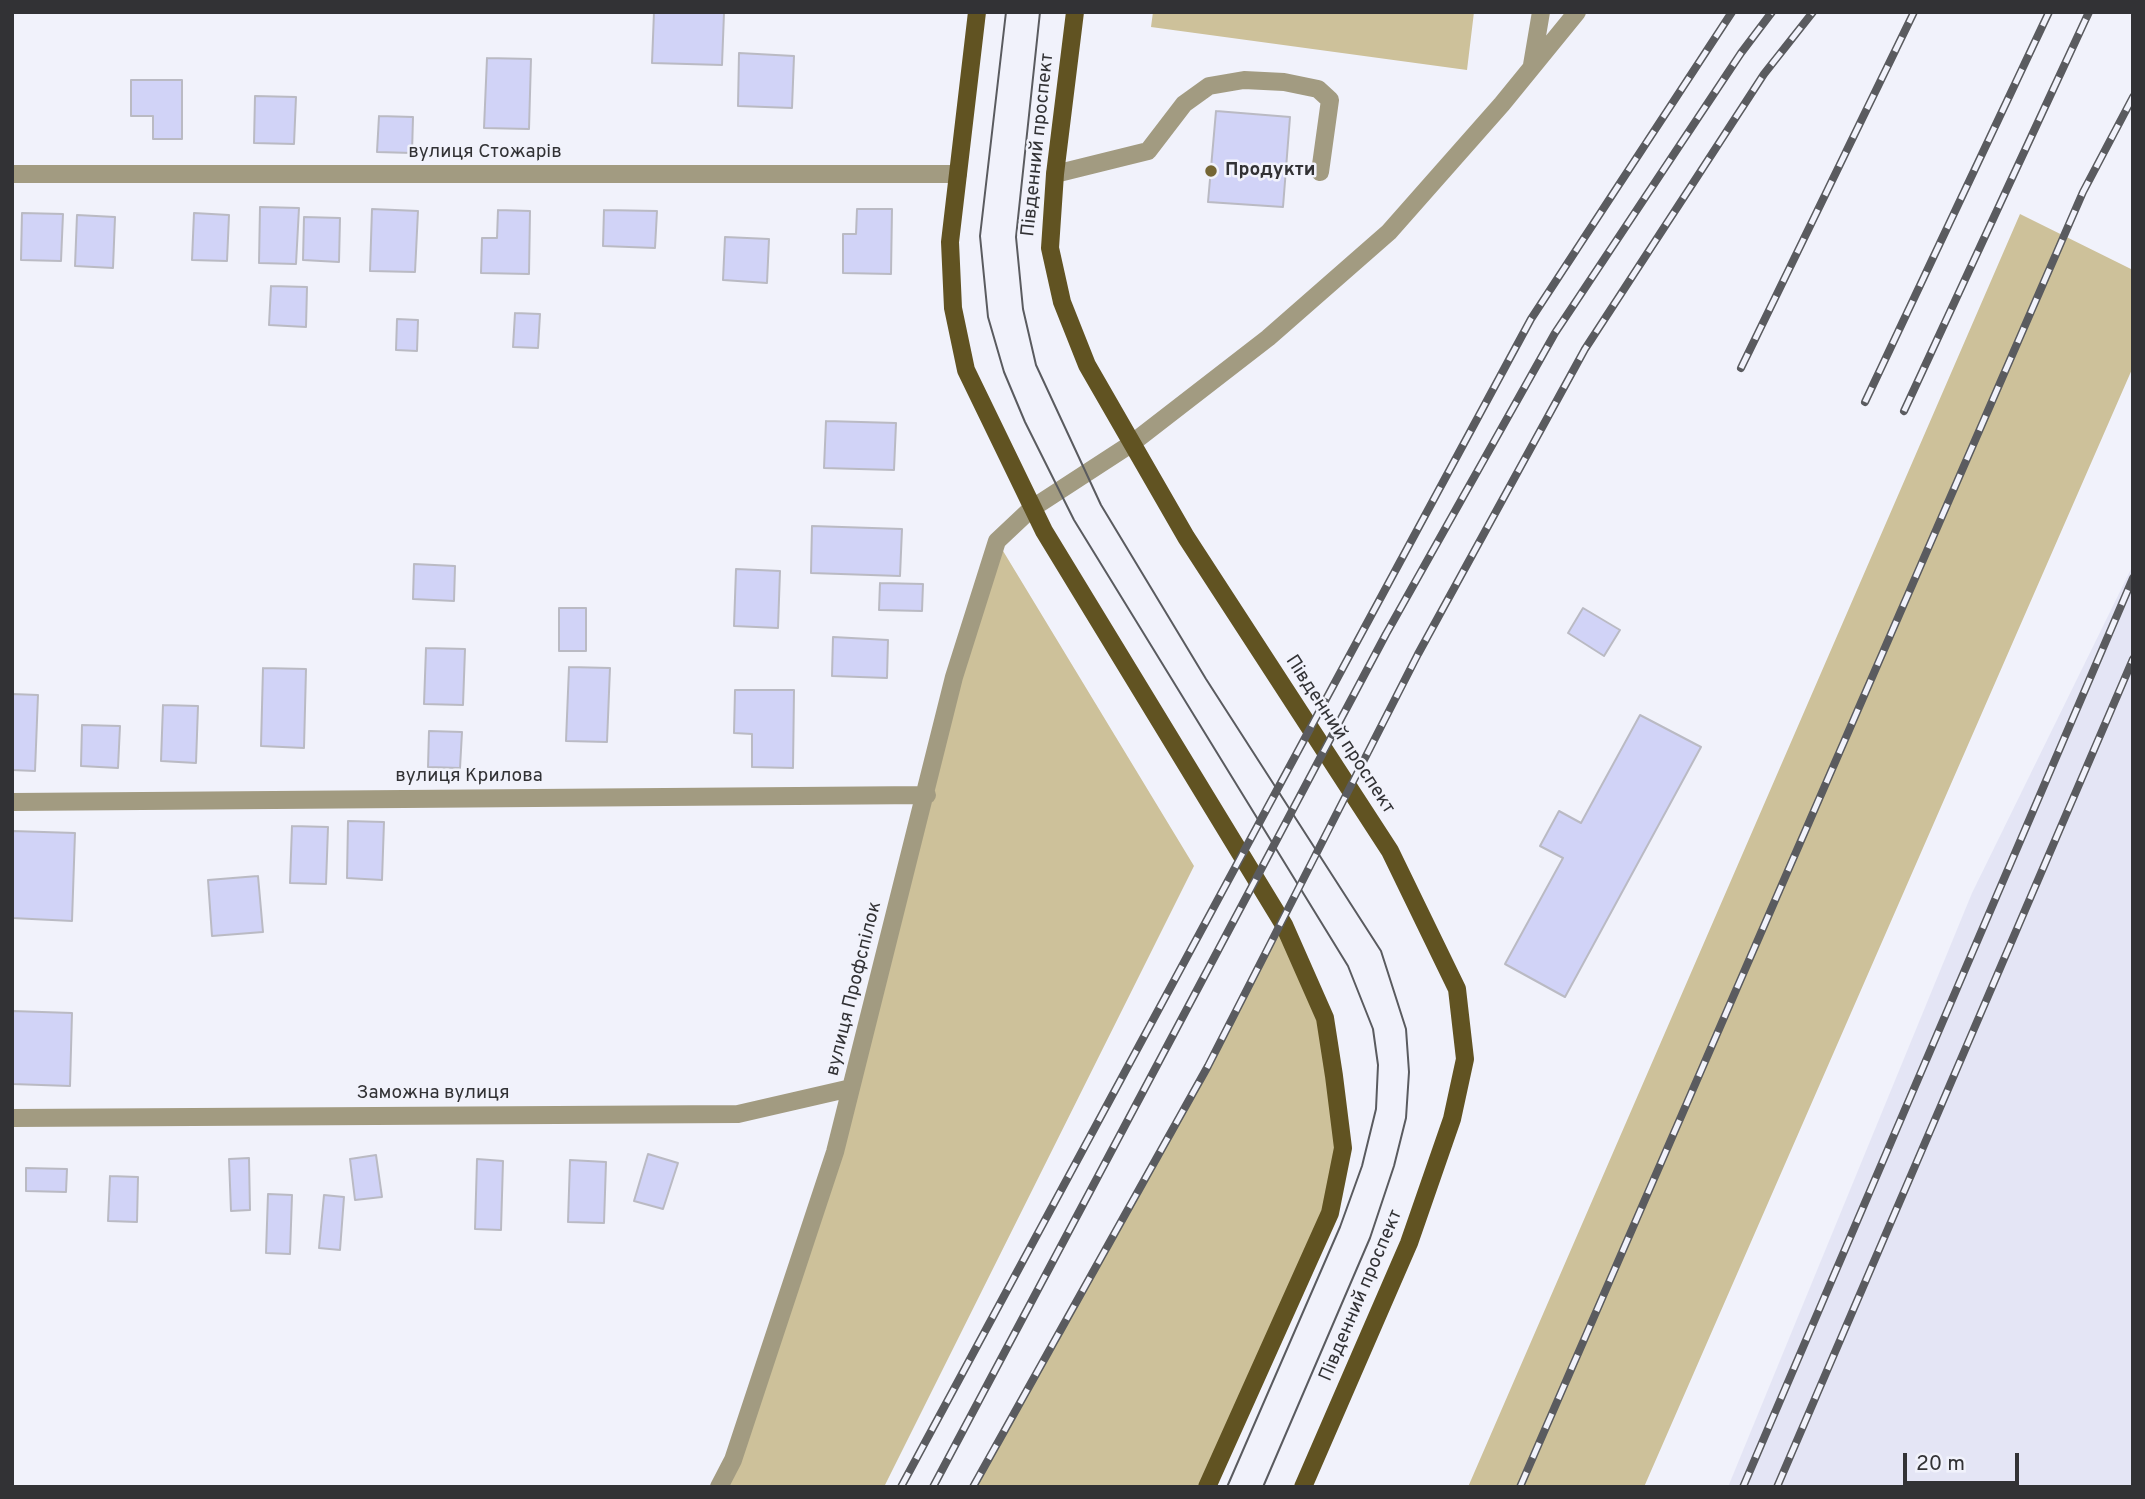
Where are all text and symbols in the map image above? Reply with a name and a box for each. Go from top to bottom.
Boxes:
street label: Південний проспект [1018,52,1060,238]
street label: вулиця Стожарів [408,142,562,164]
place label: Продукти [1225,160,1316,182]
marker: Продукти [1203,163,1219,179]
street label: Південний проспект [1279,651,1399,819]
street label: вулиця Крилова [395,766,543,788]
street label: вулиця Профспілок [822,899,888,1079]
street label: Заможна вулиця [356,1083,510,1105]
street label: Південний проспект [1315,1207,1409,1385]
scale bar [1907,1440,2022,1484]
text: 20 m [1916,1451,1965,1478]

